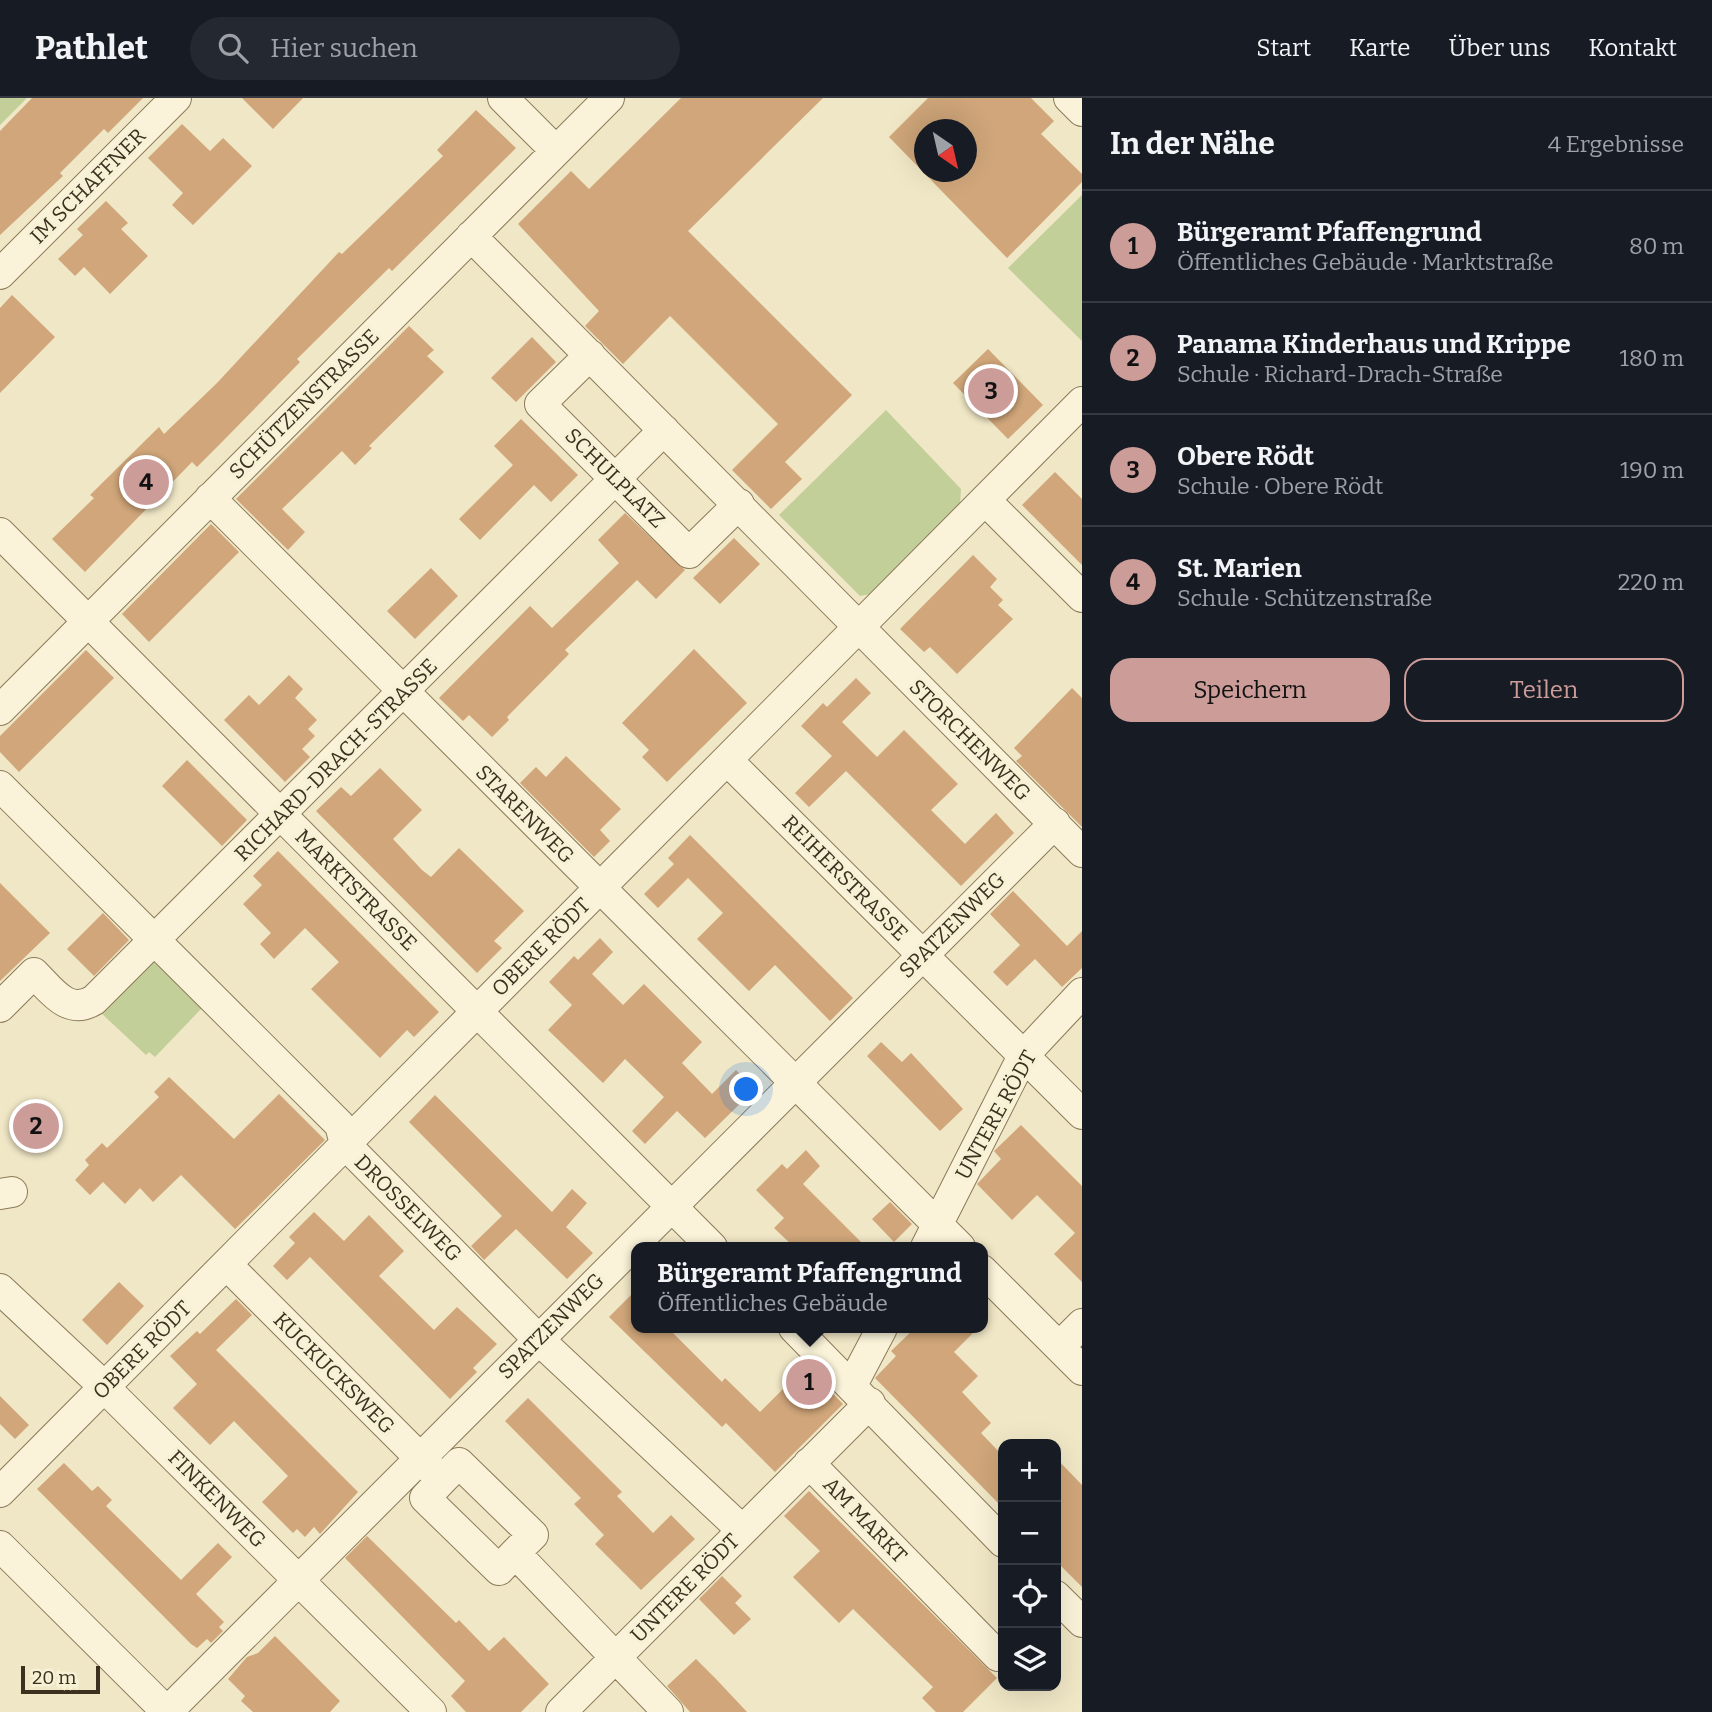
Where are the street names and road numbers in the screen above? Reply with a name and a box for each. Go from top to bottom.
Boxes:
street label: IM SCHAFFNER [25,123,151,249]
street label: SCHÜTZENSTRASSE [224,324,384,484]
street label: SCHULPLATZ [560,423,670,533]
street label: RICHARD-DRACH-STRASSE [229,653,443,867]
street label: STORCHENWEG [904,674,1036,806]
street label: STARENWEG [470,759,580,869]
street label: REIHERSTRASSE [777,810,913,946]
street label: MARKTSTRASSE [290,824,422,956]
street label: SPATZENWEG [894,867,1010,983]
street label: OBERE RÖDT [486,892,596,1002]
street label: UNTERE RÖDT [950,1046,1042,1184]
street label: DROSSELWEG [349,1149,467,1267]
street label: SPATZENWEG [493,1268,609,1384]
street label: OBERE RÖDT [87,1295,197,1405]
street label: KUCKUCKSWEG [268,1307,400,1439]
street label: FINKENWEG [163,1445,271,1553]
street label: AM MARKT [818,1472,912,1568]
street label: UNTERE RÖDT [625,1528,745,1648]

